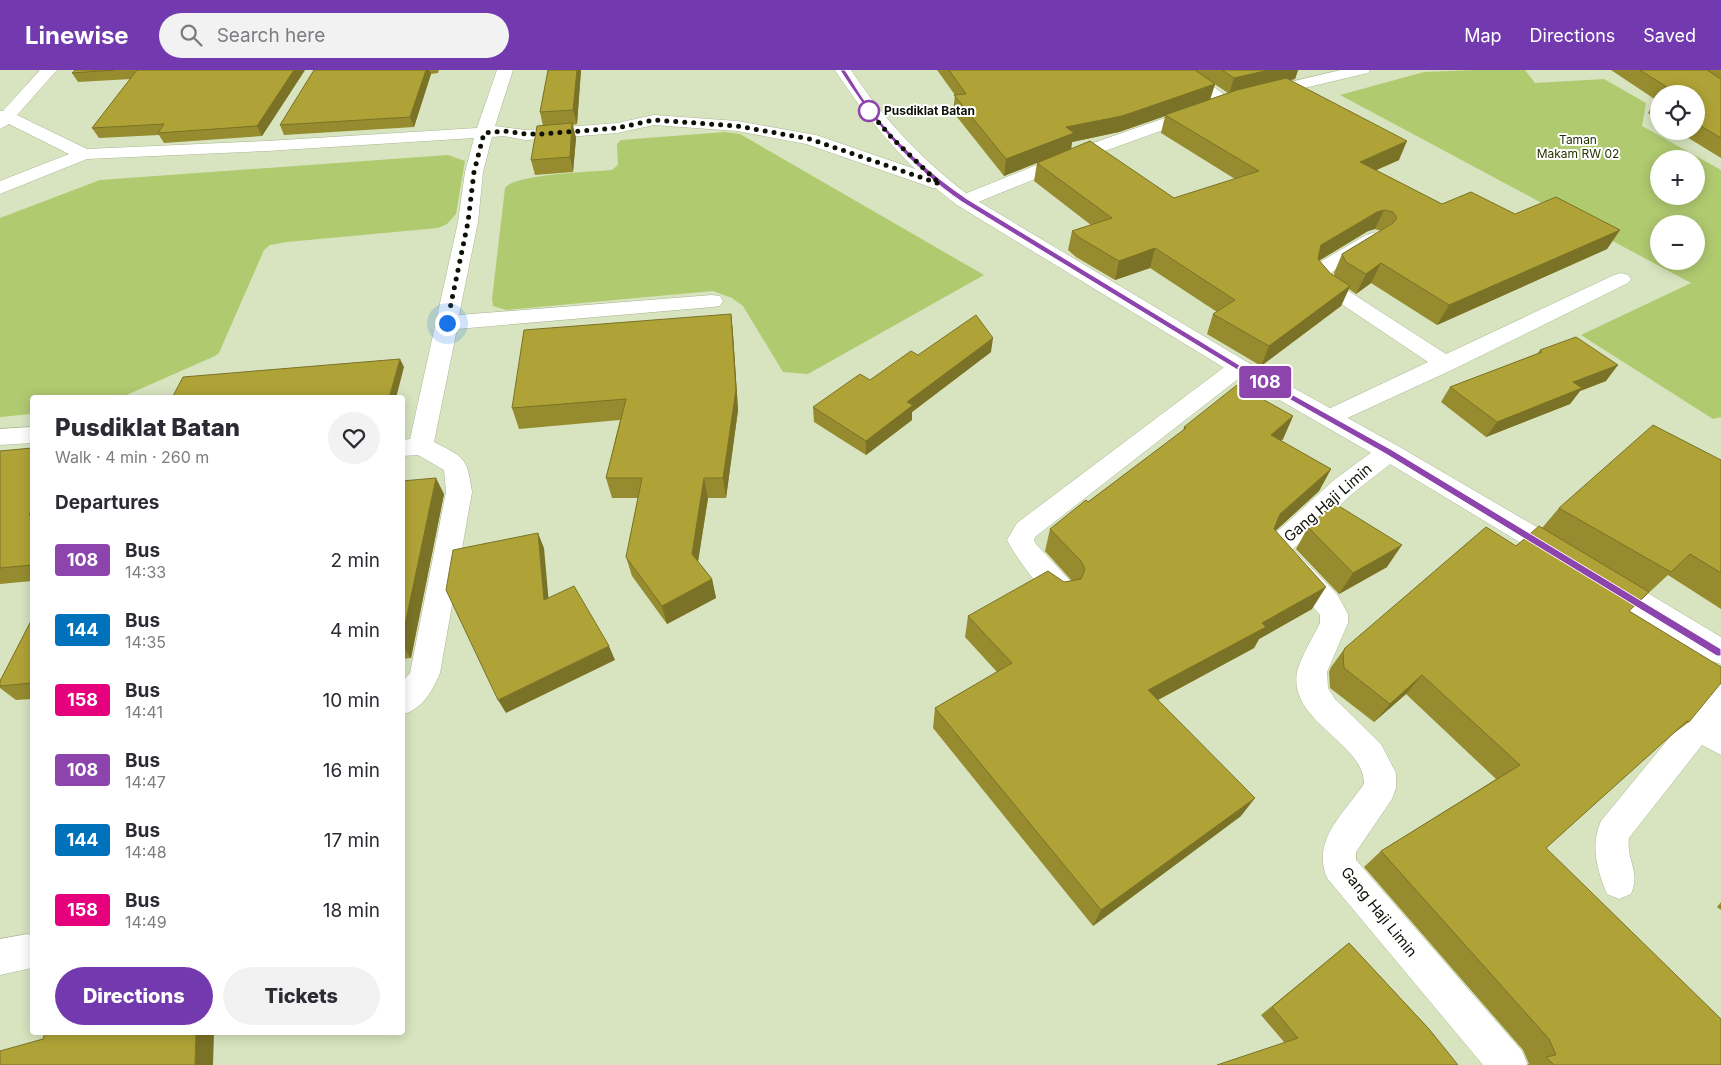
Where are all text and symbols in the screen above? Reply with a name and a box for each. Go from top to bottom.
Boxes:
search box [159,13,509,58]
text: Linewise [25,21,129,50]
icon: search [177,21,205,49]
text: Search here [217,24,325,47]
text: Map [1464,25,1502,46]
text: Directions [1530,25,1615,46]
text: Saved [1643,25,1696,46]
map controls [1650,85,1705,270]
button: locate [1650,85,1705,140]
marker: Pusdiklat Batan [858,100,880,122]
place label: Pusdiklat Batan [884,103,975,118]
park label: Taman Makam RW 02 [1537,132,1619,161]
button: + [1650,150,1705,205]
button: − [1650,215,1705,270]
your location [435,311,460,336]
line badge: 108 [1236,366,1294,398]
text: 108 [1249,371,1281,392]
button: heart [328,412,380,464]
text: Pusdiklat Batan [55,413,240,442]
text: Walk · 4 min · 260 m [55,447,209,467]
street label: Gang Haji Limin [1280,459,1376,546]
text: Departures [55,491,159,514]
text: Bus [125,539,160,562]
text: 108 [67,549,98,570]
text: 2 min [331,549,380,572]
text: 14:33 [125,562,166,582]
text: Bus [125,609,160,632]
text: 144 [66,619,99,640]
text: 4 min [330,619,380,642]
text: 14:35 [125,632,166,652]
text: Bus [125,679,160,702]
text: 158 [67,689,98,710]
text: 10 min [322,689,380,712]
text: 14:41 [125,702,163,722]
text: Bus [125,749,160,772]
text: 108 [67,759,98,780]
text: 16 min [323,759,380,782]
text: 14:47 [125,772,166,792]
text: Bus [125,819,160,842]
text: 144 [66,829,99,850]
text: 17 min [324,829,380,852]
text: 14:48 [125,842,167,862]
street label: Gang Haji Limin [1337,863,1422,961]
text: Bus [125,889,160,912]
text: 158 [67,899,98,920]
text: 18 min [323,899,380,922]
text: 14:49 [125,912,167,932]
button: Directions [55,967,213,1025]
button: Tickets [223,967,380,1025]

